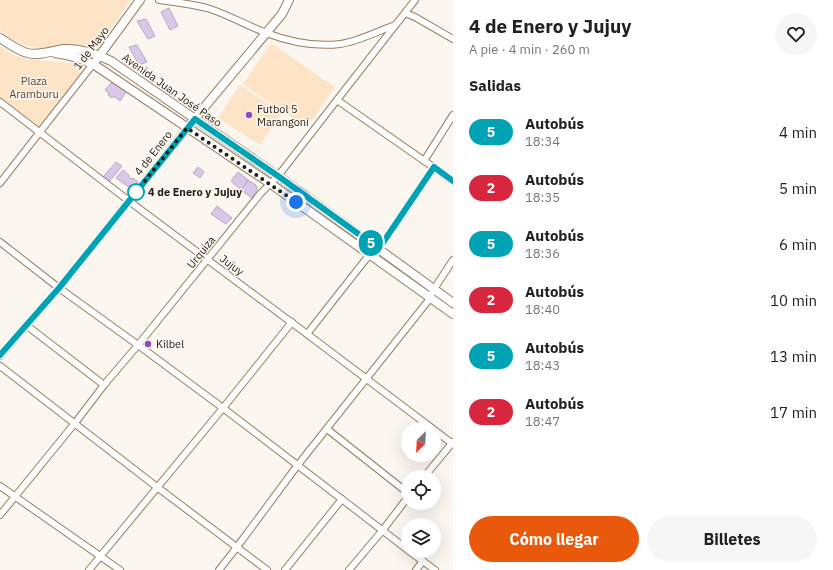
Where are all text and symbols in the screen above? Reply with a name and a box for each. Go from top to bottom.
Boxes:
button: heart [775,13,817,55]
text: 4 de Enero y Jujuy [469,14,631,38]
street label: 1 de Mayo [70,24,112,72]
text: A pie · 4 min · 260 m [469,41,590,58]
street label: Avenida Juan José Paso [120,50,224,130]
park label: Plaza Aramburu [9,74,59,101]
text: Salidas [469,76,521,95]
place label: Futbol 5 Marangoni [257,102,309,129]
marker: Futbol 5 Marangoni [244,110,254,120]
text: Autobús [525,114,584,133]
text: 5 [487,123,495,141]
text: 4 min [779,123,817,142]
street label: 4 de Enero [131,128,175,178]
text: 18:34 [525,133,560,150]
text: Autobús [525,170,584,189]
text: 2 [487,179,495,197]
text: 5 min [779,179,817,198]
marker: 4 de Enero y Jujuy [127,183,145,201]
place label: 4 de Enero y Jujuy [148,185,242,199]
text: 18:35 [525,189,560,206]
your location [286,192,306,212]
text: Autobús [525,226,584,245]
line badge: 5 [358,230,384,256]
street label: Urquiza [184,233,218,271]
text: 5 [367,234,375,252]
text: 5 [487,235,495,253]
text: 6 min [779,235,817,254]
text: 18:36 [525,245,560,262]
street label: Jujuy [217,251,247,279]
text: Autobús [525,282,584,301]
text: 2 [487,291,495,309]
text: 10 min [770,291,817,310]
text: 18:40 [525,301,560,318]
place label: Kilbel [156,337,184,351]
text: Autobús [525,338,584,357]
marker: Kilbel [143,339,153,349]
text: 5 [487,347,495,365]
text: 13 min [770,347,817,366]
text: 18:43 [525,357,560,374]
text: Autobús [525,394,584,413]
text: 2 [487,403,495,421]
text: 17 min [770,403,817,422]
text: 18:47 [525,413,560,430]
north arrow [401,422,441,462]
map controls [401,422,441,558]
button: locate [401,470,441,510]
button: Cómo llegar [469,516,639,562]
button: Billetes [647,516,817,562]
button: layers [401,518,441,558]

